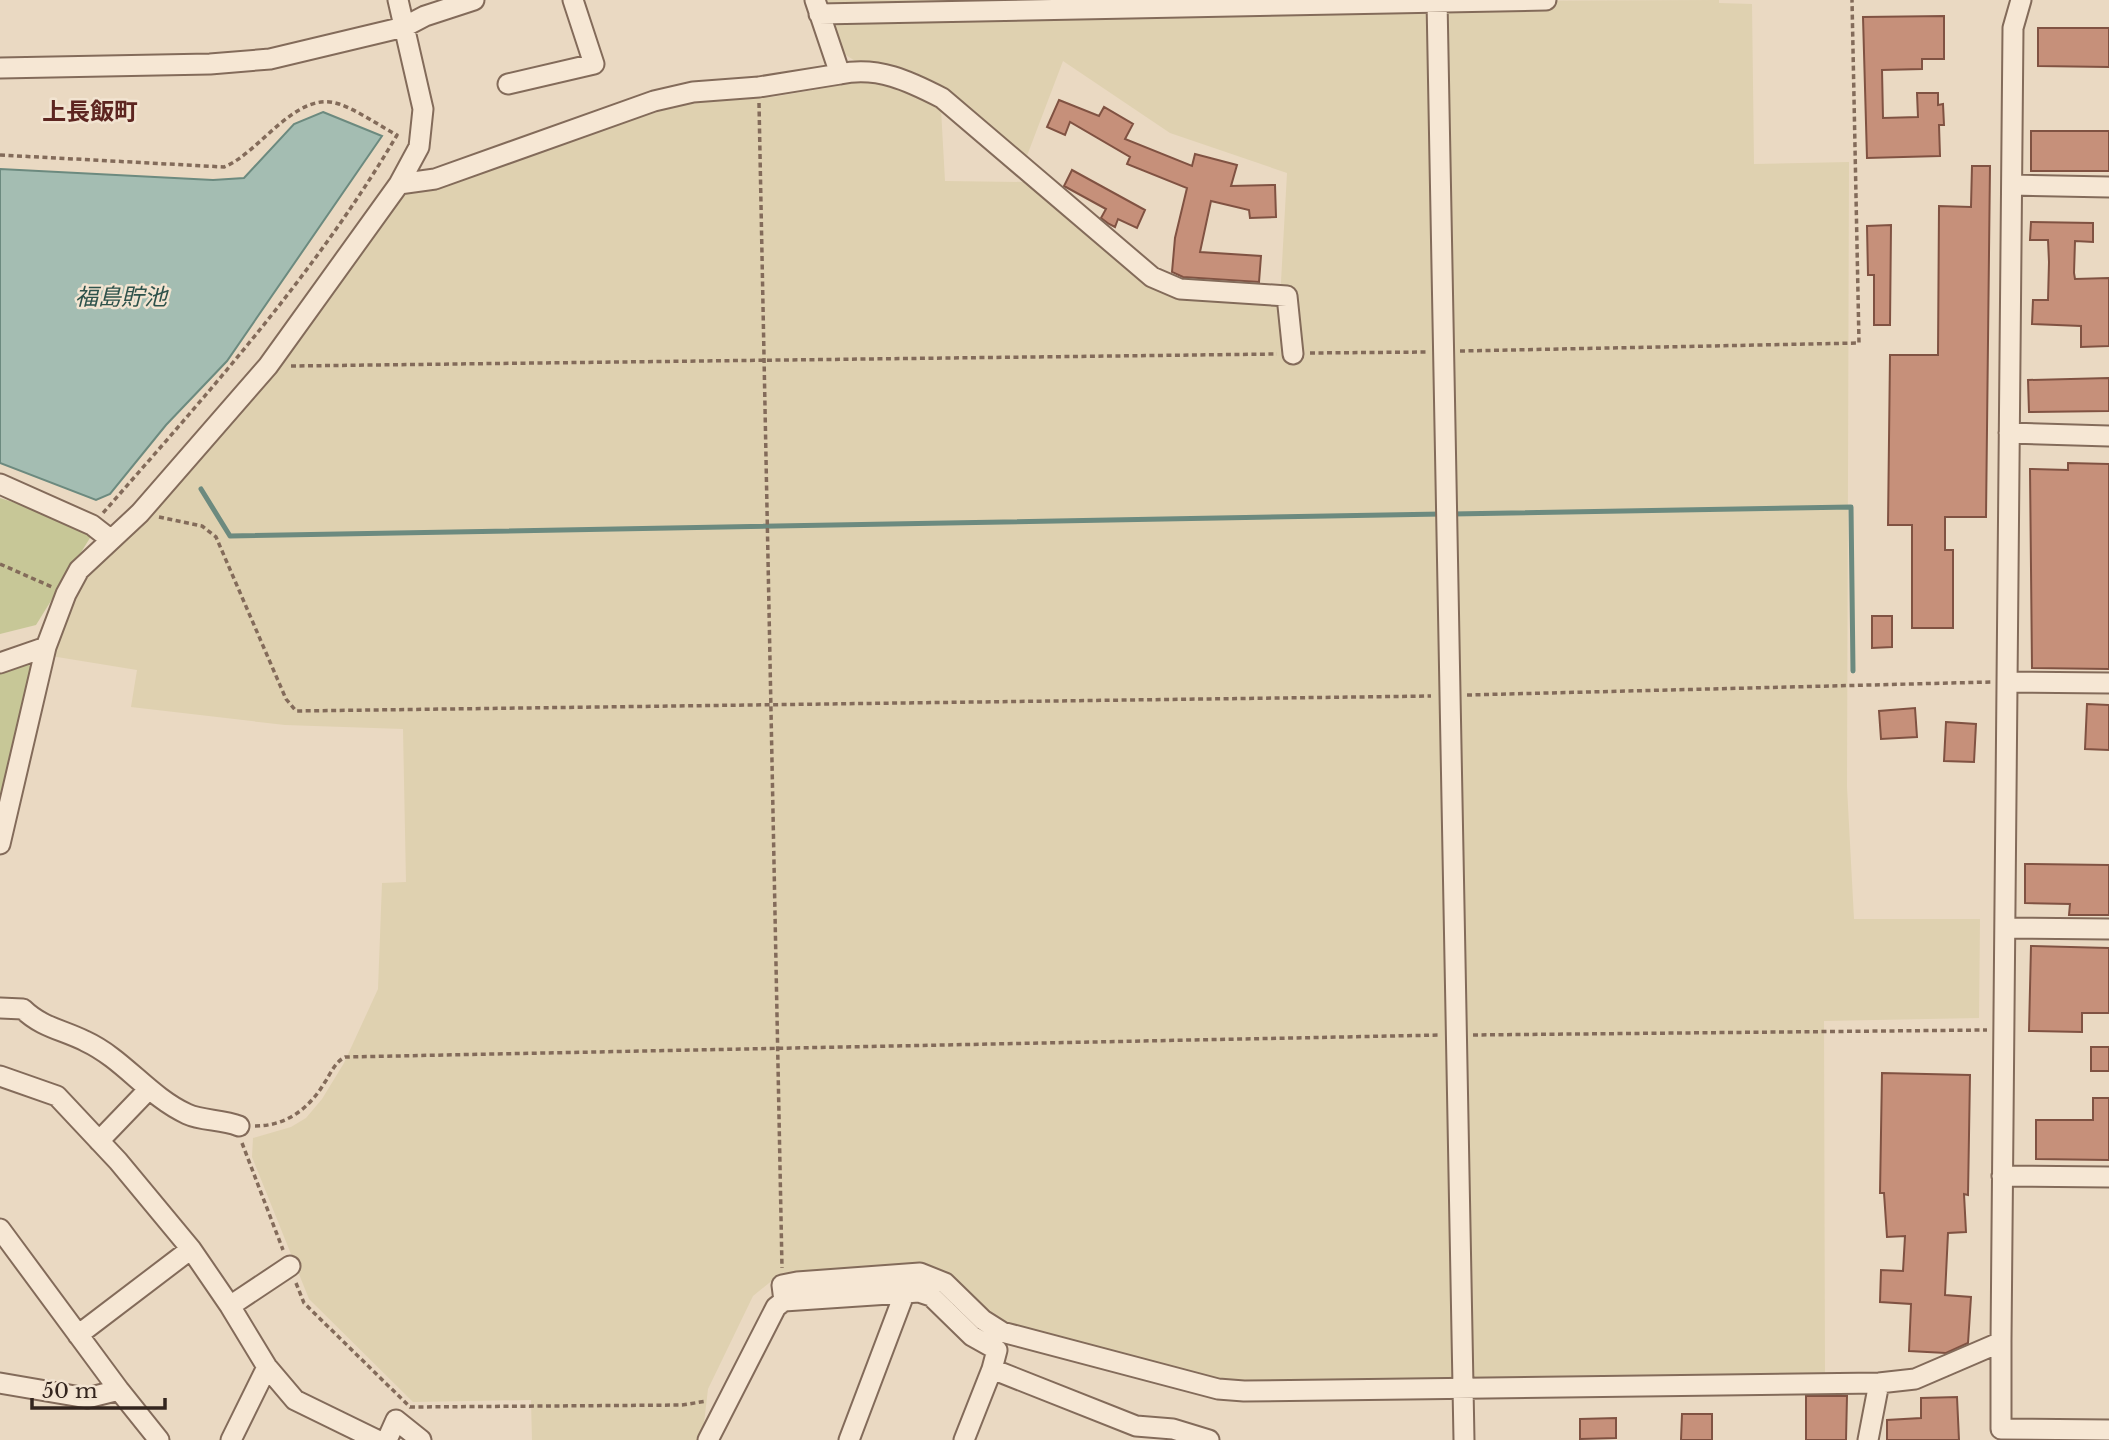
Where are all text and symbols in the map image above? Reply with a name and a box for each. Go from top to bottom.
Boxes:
district label: 上長飯町 [42,97,138,126]
water label: 福島貯池 [75,283,169,311]
scale bar [32,1366,164,1410]
text: 50 m [42,1378,98,1404]

